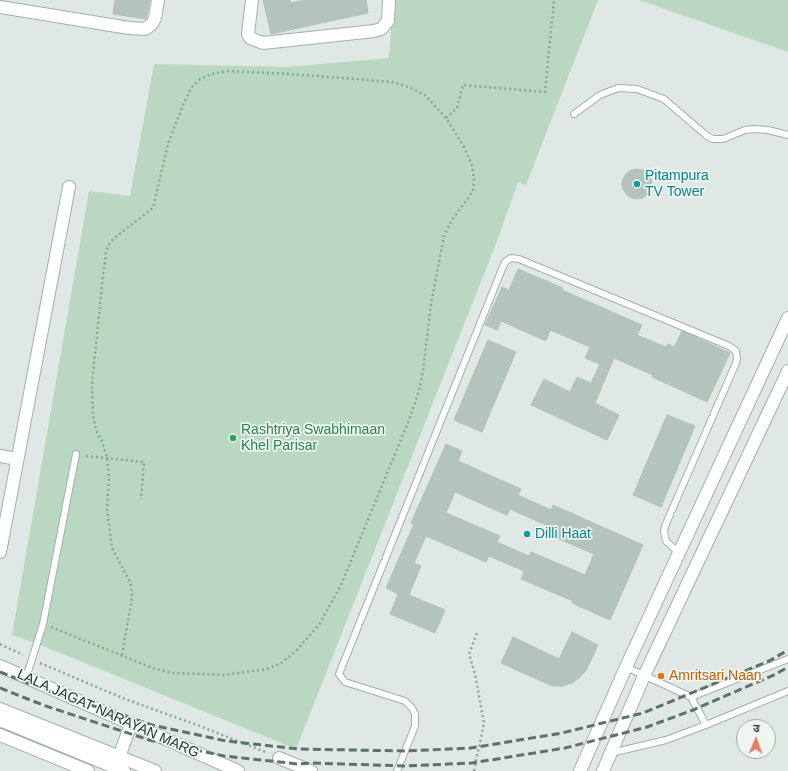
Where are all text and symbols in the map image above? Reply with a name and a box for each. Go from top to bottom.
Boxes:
place label: Pitampura TV Tower [645,168,709,200]
marker: Pitampura TV Tower [632,179,642,189]
place label: Rashtriya Swabhimaan Khel Parisar [241,422,385,454]
marker: Rashtriya Swabhimaan Khel Parisar [228,433,238,443]
place label: Dilli Haat [535,526,591,542]
marker: Dilli Haat [522,529,532,539]
street label: LALA JAGAT NARAYAN MARG [14,666,202,762]
place label: Amritsari Naan [669,668,762,684]
marker: Amritsari Naan [656,671,666,681]
north arrow [736,719,776,759]
text: उ [753,722,760,734]

